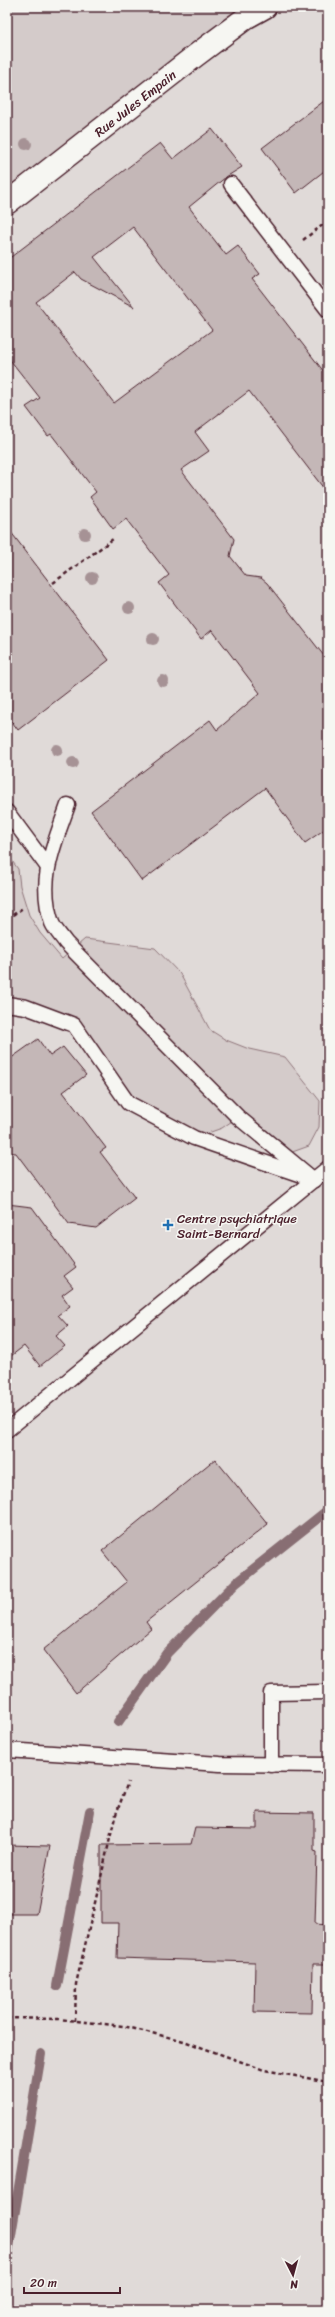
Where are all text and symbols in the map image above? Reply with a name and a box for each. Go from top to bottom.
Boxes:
street label: Rue Jules Empain [89,64,181,143]
place label: Centre psychiatrique Saint-Bernard [177,1207,297,1245]
marker: Centre psychiatrique Saint-Bernard [162,1219,174,1231]
north arrow [273,2255,313,2295]
scale bar [24,2269,120,2295]
text: 20 m [30,2272,57,2294]
text: N [289,2274,300,2294]

